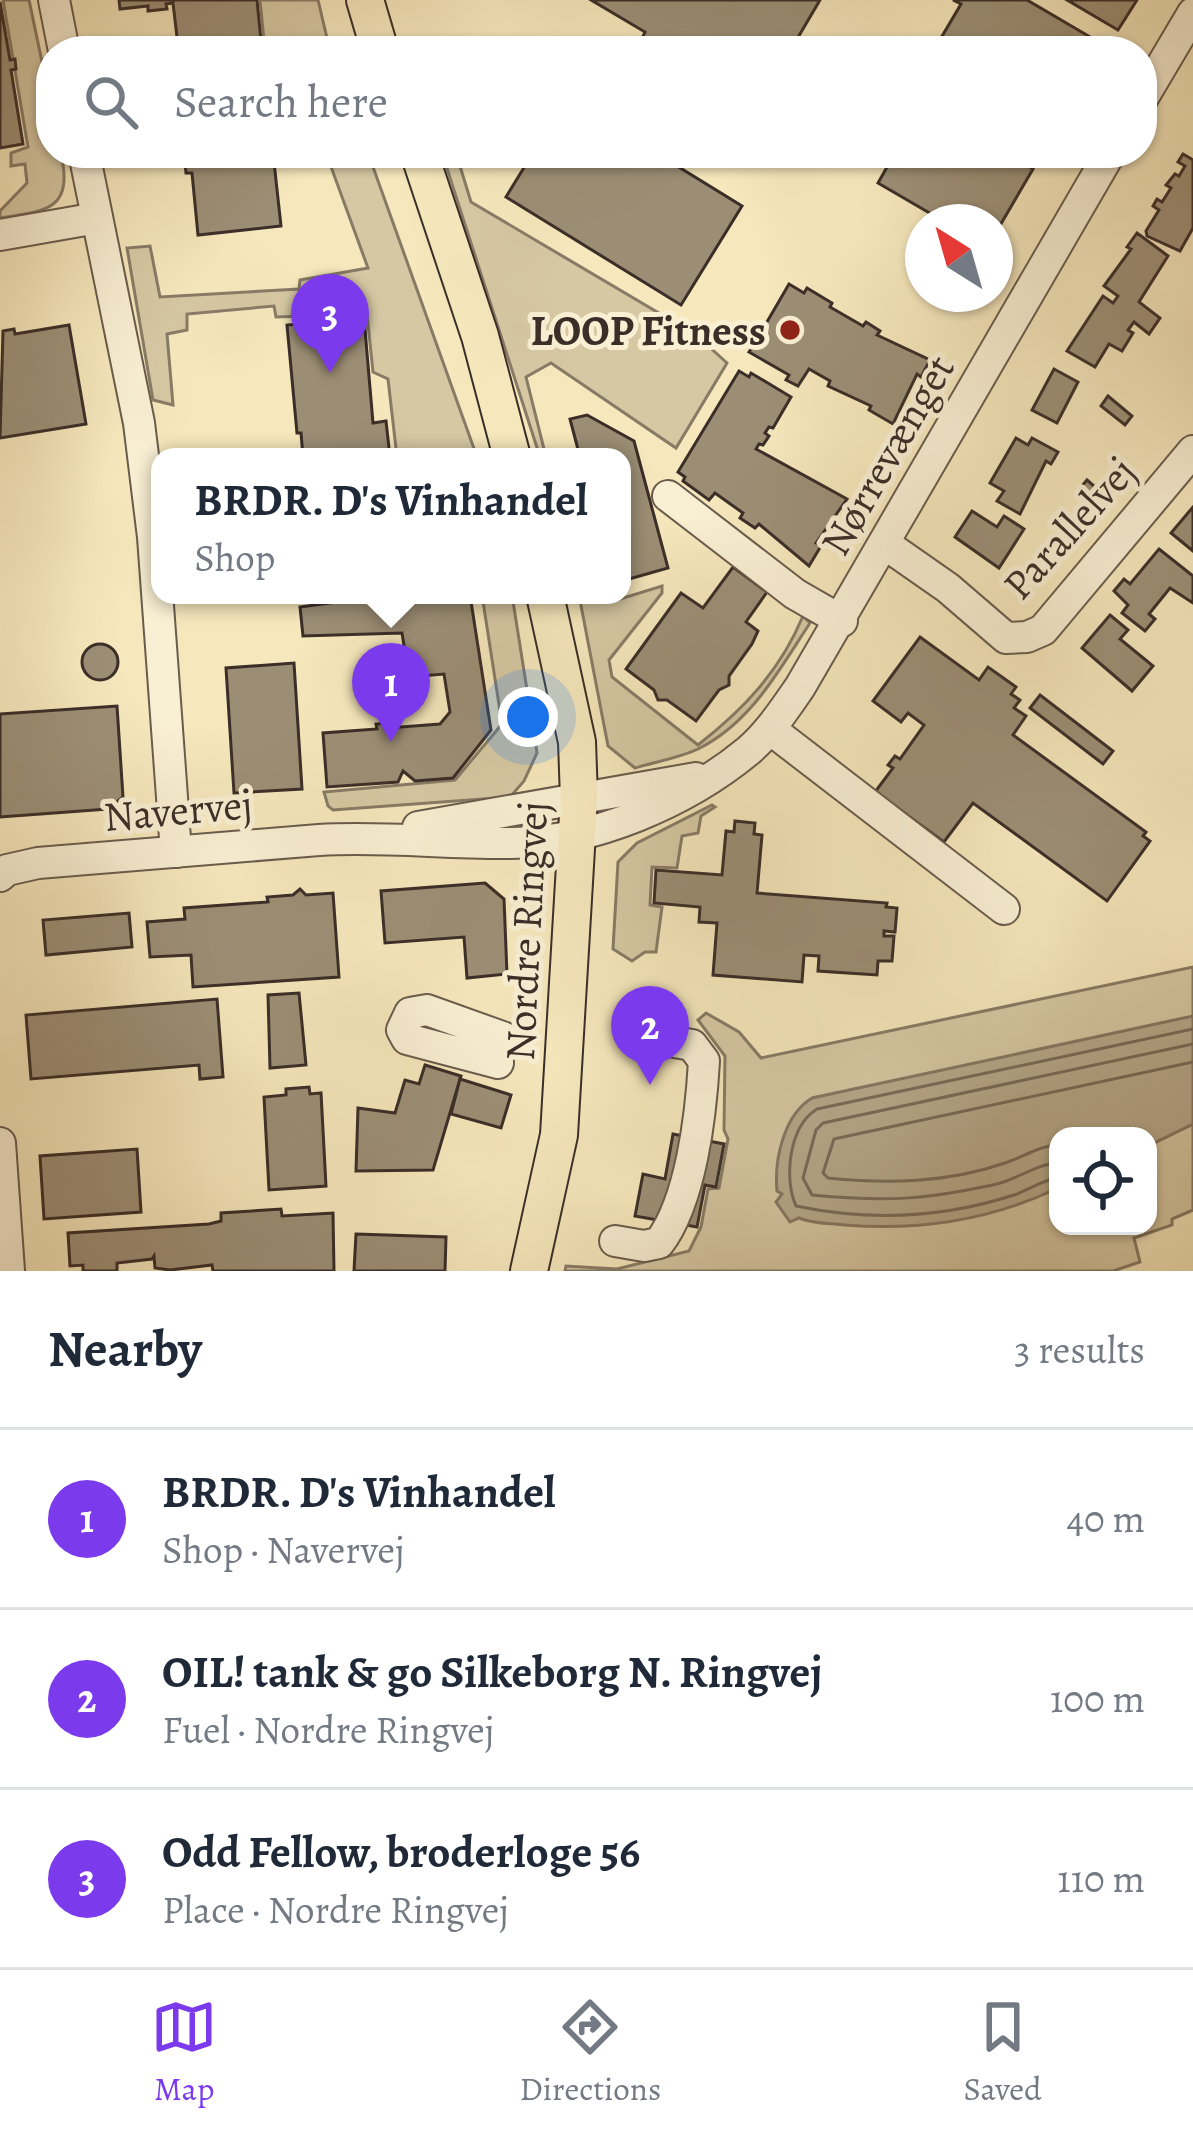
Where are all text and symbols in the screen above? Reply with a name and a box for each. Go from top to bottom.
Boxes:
search box [36,36,1157,168]
icon: search [78,69,144,135]
text: Search here [174,71,388,133]
north arrow [905,204,1013,312]
pin: 3 [291,274,369,373]
place label: LOOP Fitness [531,302,766,359]
marker: LOOP Fitness [777,317,803,343]
street label: Nørrevænget [807,344,968,566]
street label: Parallelvej [990,444,1148,612]
popup [151,448,631,604]
text: BRDR. D's Vinhandel [194,469,588,531]
text: Shop [194,531,275,584]
pin: 1 [352,643,430,742]
your location [498,687,558,747]
street label: Navervej [101,775,255,845]
street label: Nordre Ringvej [491,800,561,1062]
pin: 2 [611,986,689,1085]
map controls [1049,1127,1157,1235]
button: locate [1049,1127,1157,1235]
text: Nearby [48,1314,202,1384]
text: 3 results [1014,1323,1145,1376]
text: BRDR. D's Vinhandel [162,1461,556,1523]
text: 1 [80,1492,94,1545]
text: 40 m [1066,1492,1145,1545]
text: Shop · Navervej [162,1523,405,1576]
text: OIL! tank & go Silkeborg N. Ringvej [162,1641,823,1703]
text: 2 [78,1672,96,1725]
text: 100 m [1050,1672,1145,1725]
text: Fuel · Nordre Ringvej [162,1703,494,1756]
text: Odd Fellow, broderloge 56 [162,1821,640,1883]
text: 3 [79,1852,95,1905]
text: 110 m [1057,1852,1145,1905]
text: Place · Nordre Ringvej [162,1883,509,1936]
tab: Map [151,1994,217,2111]
tab: Directions [520,1994,661,2111]
tab: Saved [964,1994,1042,2111]

